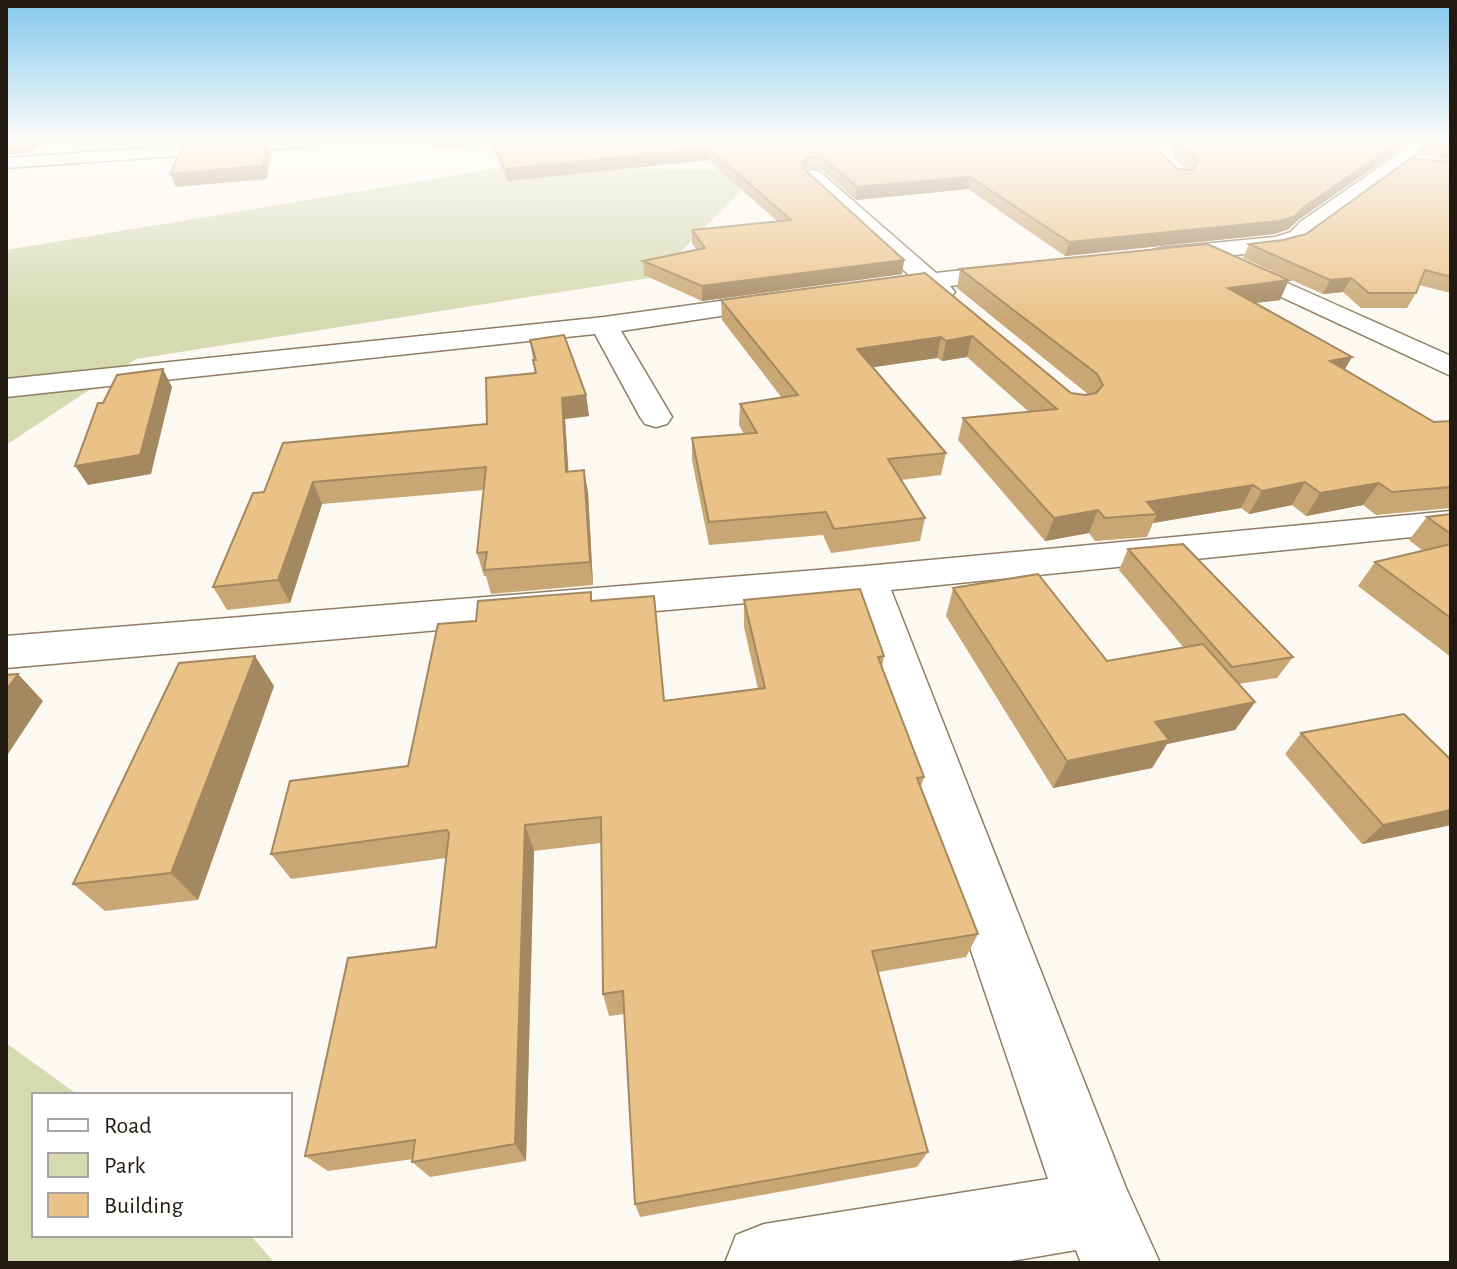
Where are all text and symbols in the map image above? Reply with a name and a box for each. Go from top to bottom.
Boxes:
legend [32,1093,292,1237]
text: Road [104,1114,152,1138]
text: Park [104,1154,145,1178]
text: Building [104,1194,183,1218]

